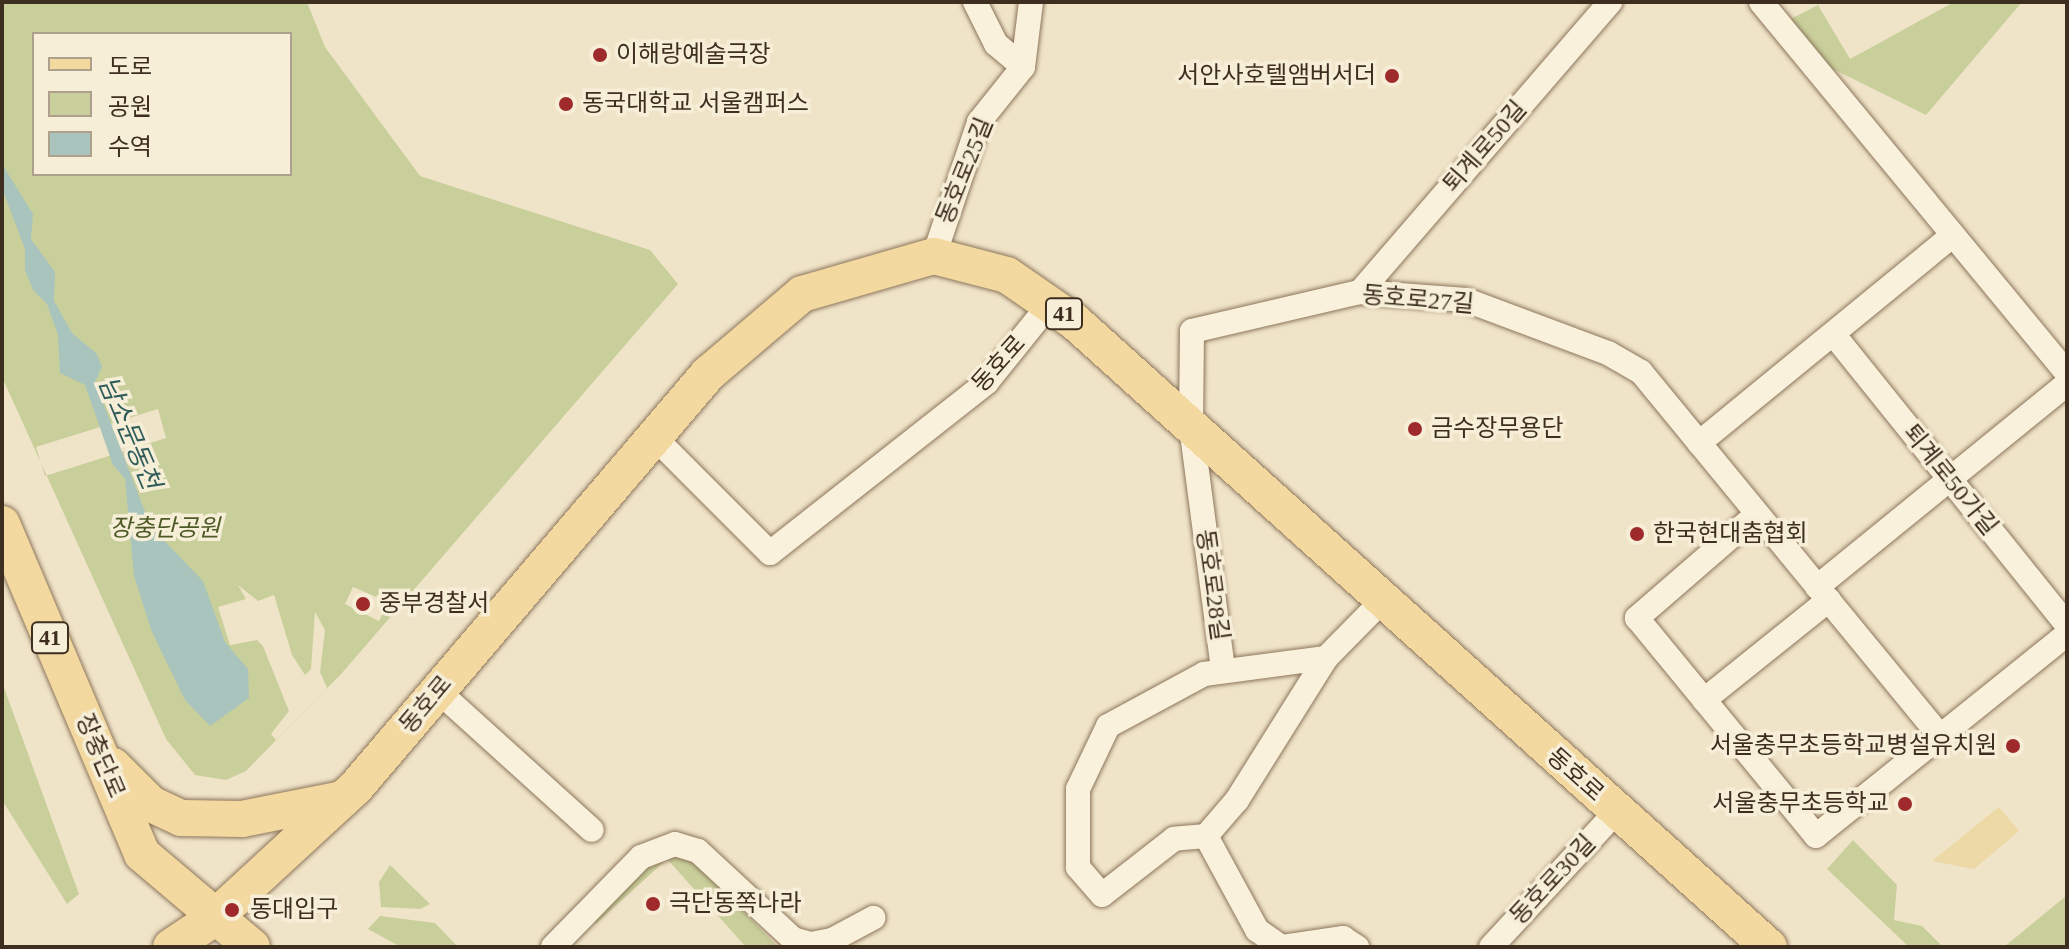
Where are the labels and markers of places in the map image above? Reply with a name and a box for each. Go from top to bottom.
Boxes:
place label: 이해랑예술극장 [616,41,771,69]
marker: 이해랑예술극장 [591,46,609,64]
place label: 서안사호텔앰버서더 [1177,62,1376,90]
marker: 서안사호텔앰버서더 [1383,67,1401,85]
place label: 동국대학교 서울캠퍼스 [582,90,809,118]
marker: 동국대학교 서울캠퍼스 [557,95,575,113]
place label: 금수장무용단 [1431,415,1563,443]
marker: 금수장무용단 [1406,420,1424,438]
place label: 한국현대춤협회 [1653,520,1808,548]
marker: 한국현대춤협회 [1628,525,1646,543]
place label: 중부경찰서 [379,590,489,618]
marker: 중부경찰서 [354,595,372,613]
place label: 서울충무초등학교병설유치원 [1710,732,1997,760]
marker: 서울충무초등학교병설유치원 [2004,737,2022,755]
place label: 서울충무초등학교 [1712,790,1889,818]
marker: 서울충무초등학교 [1896,795,1914,813]
place label: 극단동쪽나라 [669,890,801,918]
marker: 극단동쪽나라 [644,895,662,913]
place label: 동대입구 [250,896,338,924]
marker: 동대입구 [221,899,243,921]

